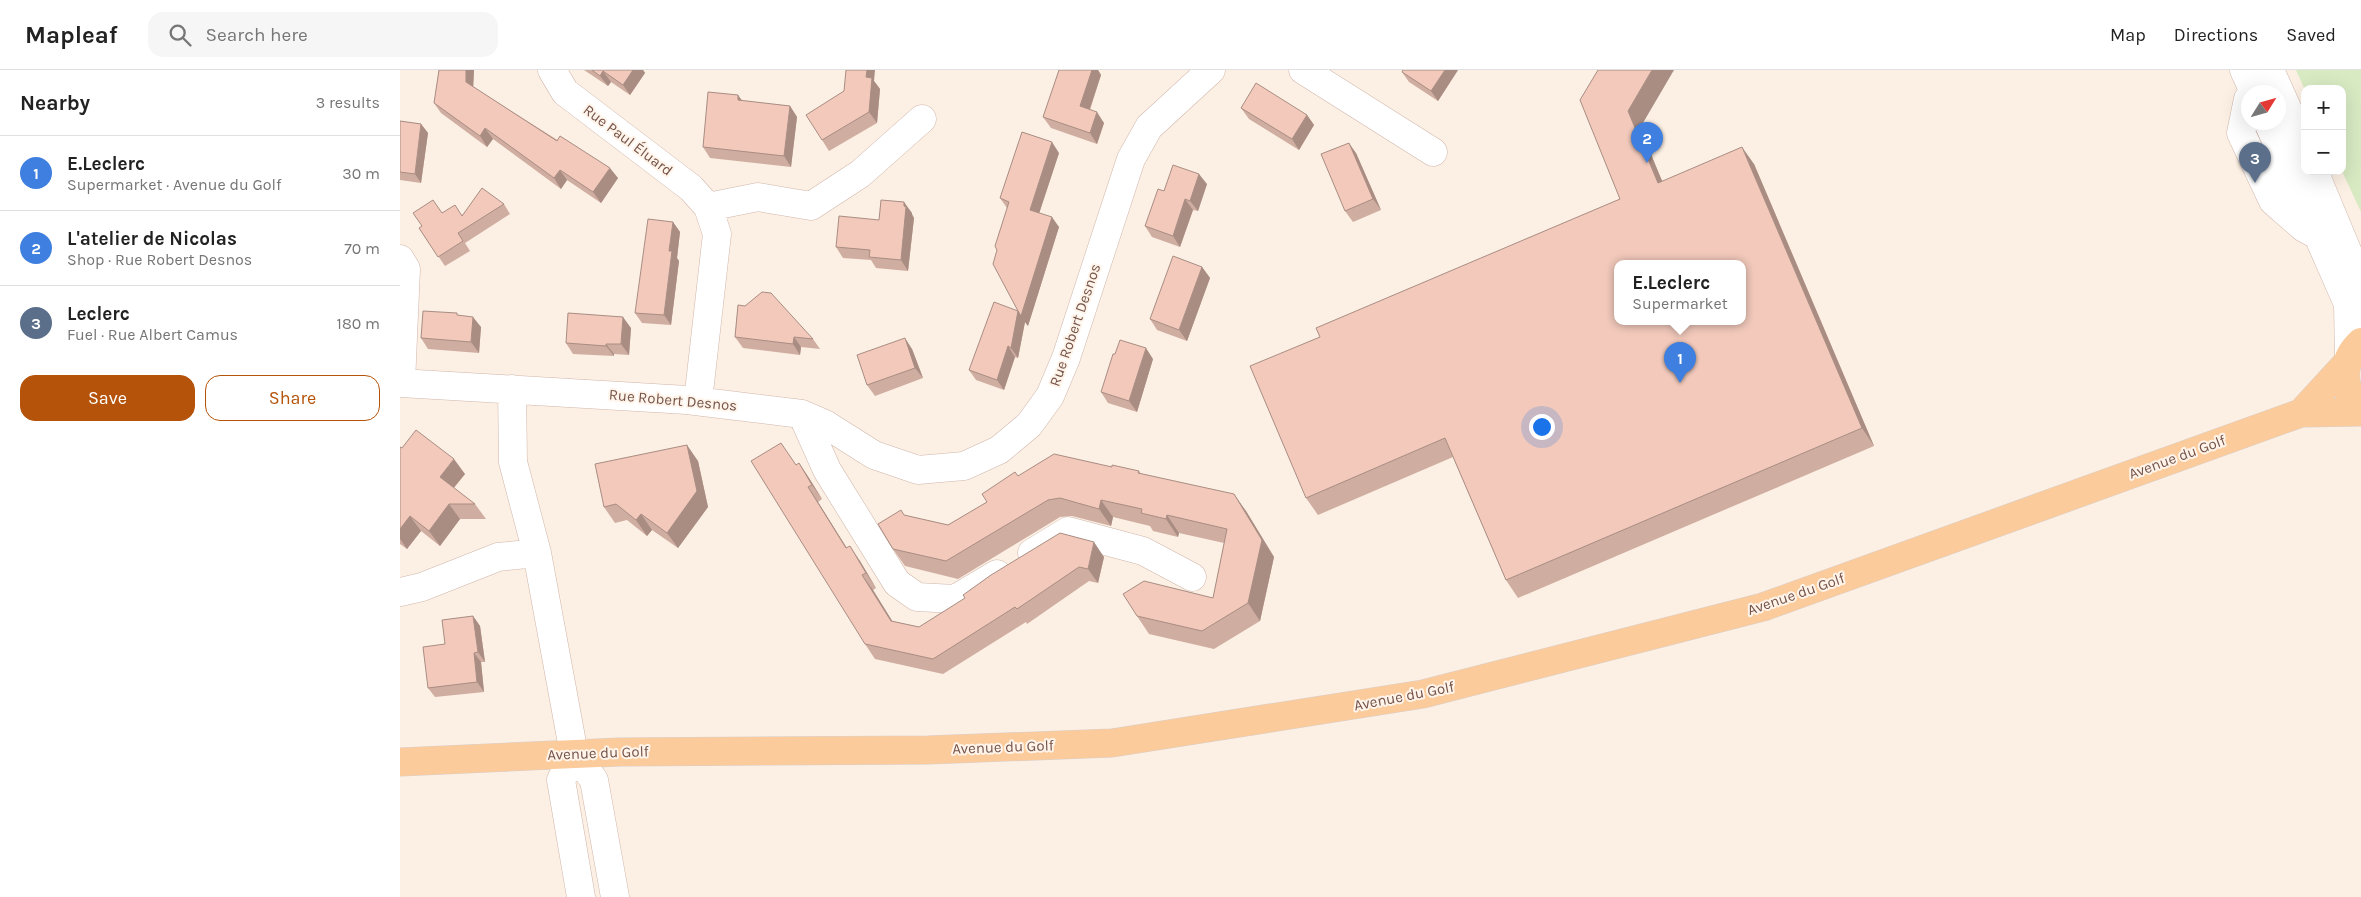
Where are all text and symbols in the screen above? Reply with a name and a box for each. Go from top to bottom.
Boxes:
search box [148,12,498,57]
text: Mapleaf [25,21,118,49]
icon: search [166,21,194,49]
text: Search here [206,24,308,46]
text: Map [2110,24,2146,46]
text: Directions [2174,24,2258,46]
text: Saved [2286,24,2336,46]
north arrow [2241,85,2286,130]
map controls [2301,85,2346,175]
button: + [2301,85,2346,130]
text: Nearby [20,91,90,115]
text: 3 results [316,93,380,112]
street label: Rue Paul Éluard [580,101,676,179]
pin: 2 [1631,122,1663,163]
button: − [2301,130,2346,175]
pin: 3 [2239,142,2271,183]
text: E.Leclerc [67,153,145,175]
text: 1 [33,164,39,183]
text: 30 m [342,164,380,183]
text: Supermarket · Avenue du Golf [67,175,281,194]
text: L'atelier de Nicolas [67,228,237,250]
text: 2 [31,239,41,258]
text: 70 m [344,239,380,258]
text: Shop · Rue Robert Desnos [67,250,252,269]
popup [1614,260,1746,325]
street label: Rue Robert Desnos [1046,261,1104,389]
text: E.Leclerc [1632,272,1710,294]
text: Supermarket [1632,294,1728,313]
text: Leclerc [67,303,130,325]
text: 3 [31,314,41,333]
text: 180 m [337,314,380,333]
text: Fuel · Rue Albert Camus [67,325,238,344]
pin: 1 [1664,342,1696,383]
button: Save [20,375,195,421]
button: Share [205,375,380,421]
street label: Rue Robert Desnos [608,385,738,415]
your location [1529,414,1555,440]
street label: Avenue du Golf [2126,431,2229,483]
street label: Avenue du Golf [1745,569,1848,619]
street label: Avenue du Golf [1352,677,1456,715]
street label: Avenue du Golf [952,736,1055,758]
street label: Avenue du Golf [547,742,650,764]

